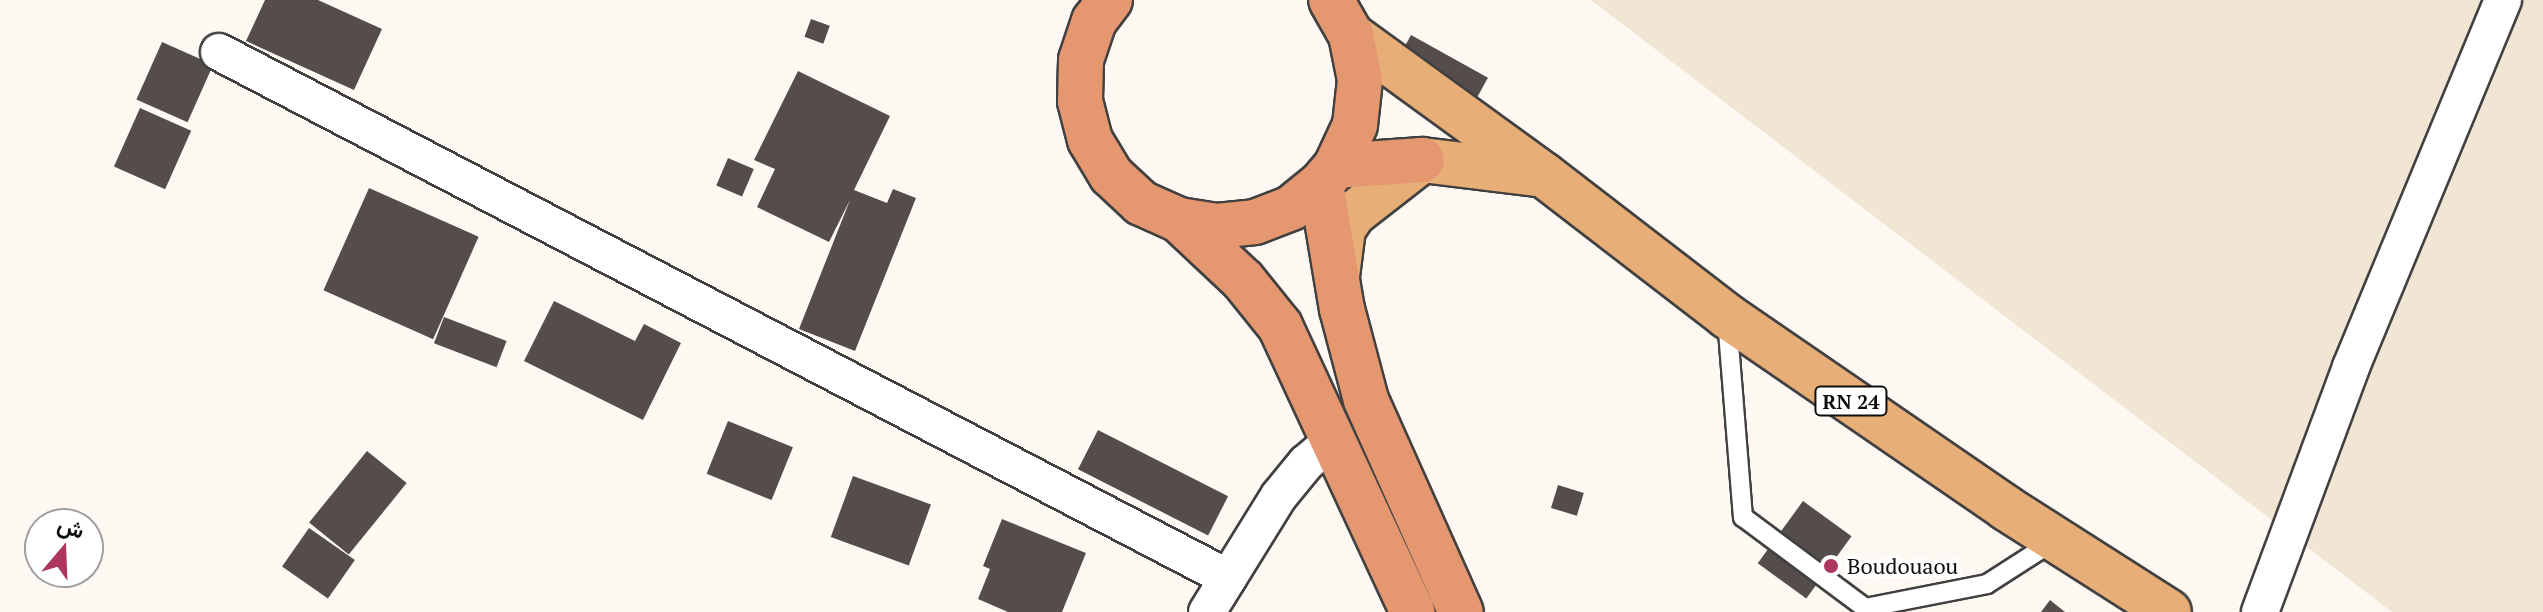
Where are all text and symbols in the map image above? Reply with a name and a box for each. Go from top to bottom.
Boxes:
road number: RN 24 [1813,385,1889,417]
north arrow [24,508,104,588]
text: ش [54,509,89,545]
place label: Boudouaou [1847,553,1958,579]
marker: Boudouaou [1822,557,1840,575]

